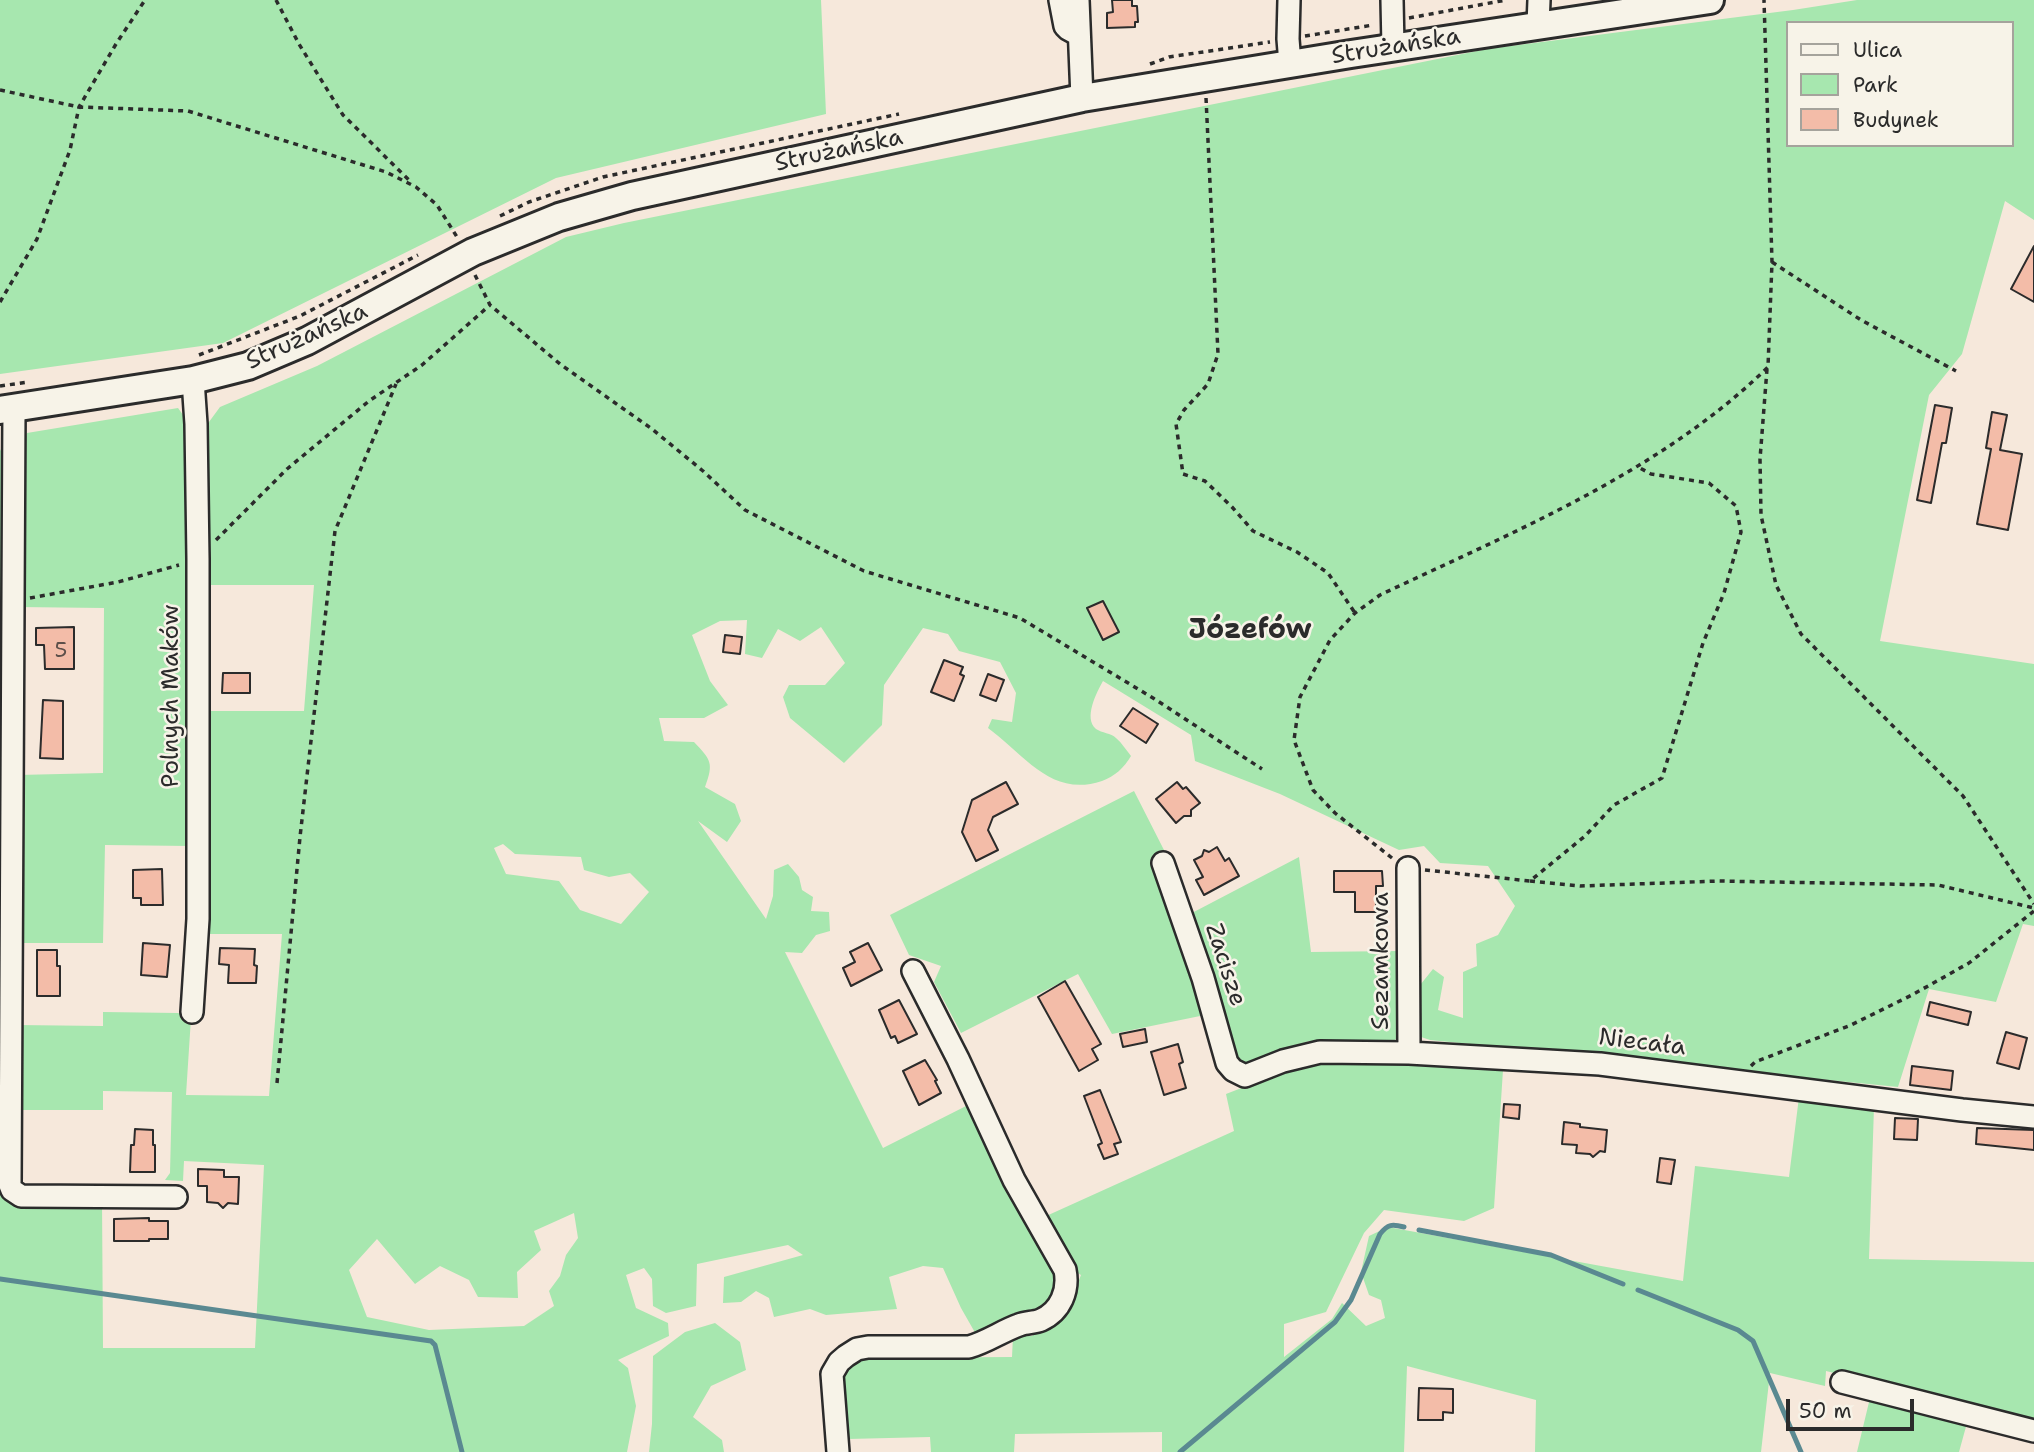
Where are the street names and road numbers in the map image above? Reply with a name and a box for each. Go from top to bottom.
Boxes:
street label: Strużańska [1330,23,1462,71]
street label: Strużańska [772,123,906,179]
street label: Strużańska [242,297,372,377]
street label: Polnych Maków [158,604,186,788]
street label: Sezamkowa [1368,892,1396,1030]
street label: Zacisze [1198,920,1252,1010]
street label: Niecała [1597,1023,1687,1063]

